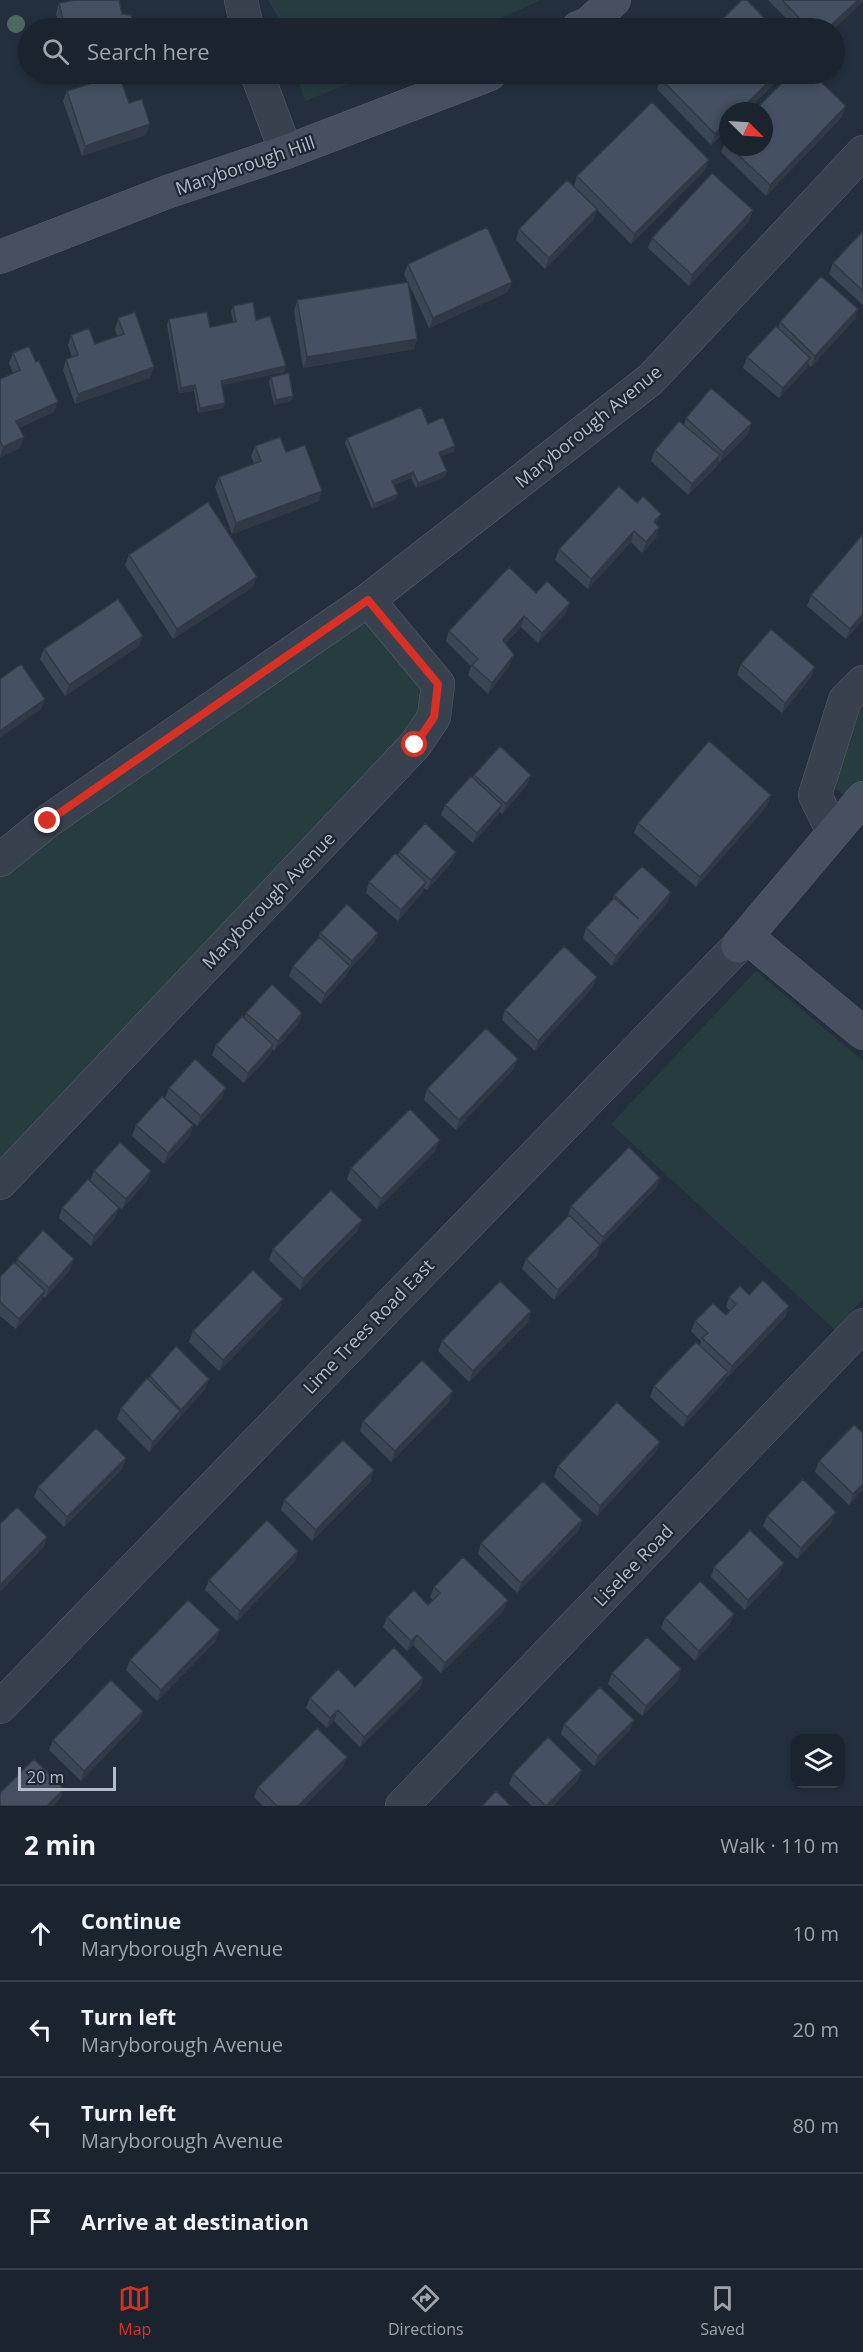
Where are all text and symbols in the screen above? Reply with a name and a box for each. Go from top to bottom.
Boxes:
search box [18,18,845,84]
icon: search [39,35,72,68]
text: Search here [87,36,210,66]
north arrow [719,102,773,156]
street label: Maryborough Hill [172,130,318,200]
street label: Maryborough Avenue [510,359,666,493]
route start [401,731,427,757]
route end [34,807,60,833]
street label: Maryborough Avenue [196,826,340,974]
street label: Lime Trees Road East [297,1253,439,1399]
street label: Liselee Road [588,1519,678,1611]
map controls [791,1734,845,1788]
button: layers [791,1734,845,1788]
scale bar [18,1764,116,1792]
text: 20 m [27,1766,64,1788]
text: 2 min [24,1827,96,1863]
text: Walk · 110 m [720,1832,839,1859]
text: Continue [81,1905,181,1935]
icon: ahead [24,1917,57,1950]
text: 10 m [792,1920,839,1947]
text: Maryborough Avenue [81,1935,283,1962]
text: Turn left [81,2001,176,2031]
icon: left [24,2013,57,2046]
text: 20 m [792,2016,839,2043]
text: Maryborough Avenue [81,2031,283,2058]
text: Turn left [81,2097,176,2127]
icon: left [24,2109,57,2142]
text: 80 m [792,2112,839,2139]
text: Maryborough Avenue [81,2127,283,2154]
icon: arrive [24,2205,57,2238]
text: Arrive at destination [81,2206,309,2236]
tab: Map [118,2282,151,2340]
tab: Directions [388,2282,464,2340]
tab: Saved [700,2282,745,2340]

